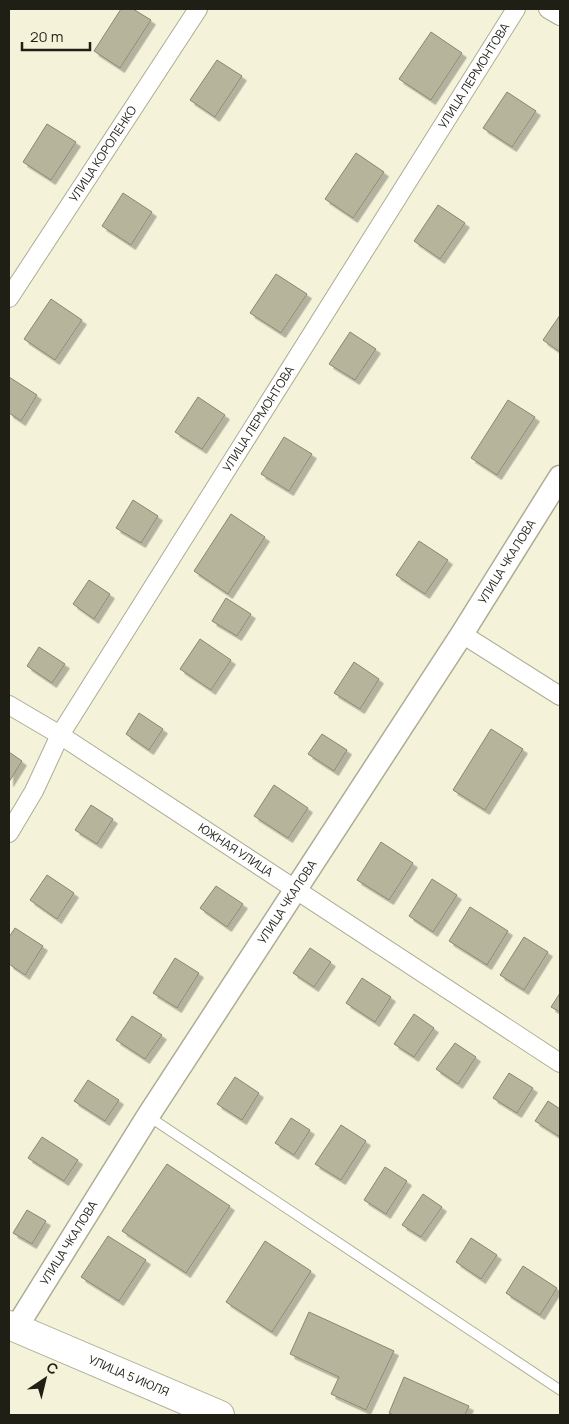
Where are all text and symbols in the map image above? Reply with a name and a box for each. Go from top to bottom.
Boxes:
street label: УЛИЦА ЛЕРМОНТОВА [434,19,513,132]
scale bar [22,20,90,52]
text: 20 m [30,26,63,47]
street label: УЛИЦА КОРОЛЕНКО [65,102,141,205]
street label: УЛИЦА ЛЕРМОНТОВА [218,362,298,475]
street label: УЛИЦА ЧКАЛОВА [474,516,540,607]
street label: ЮЖНАЯ УЛИЦА [195,819,277,881]
street label: УЛИЦА ЧКАЛОВА [253,856,321,947]
street label: УЛИЦА ЧКАЛОВА [36,1197,101,1288]
street label: УЛИЦА 5 ИЮЛЯ [86,1351,172,1400]
north arrow [20,1354,70,1404]
text: С [43,1357,62,1379]

